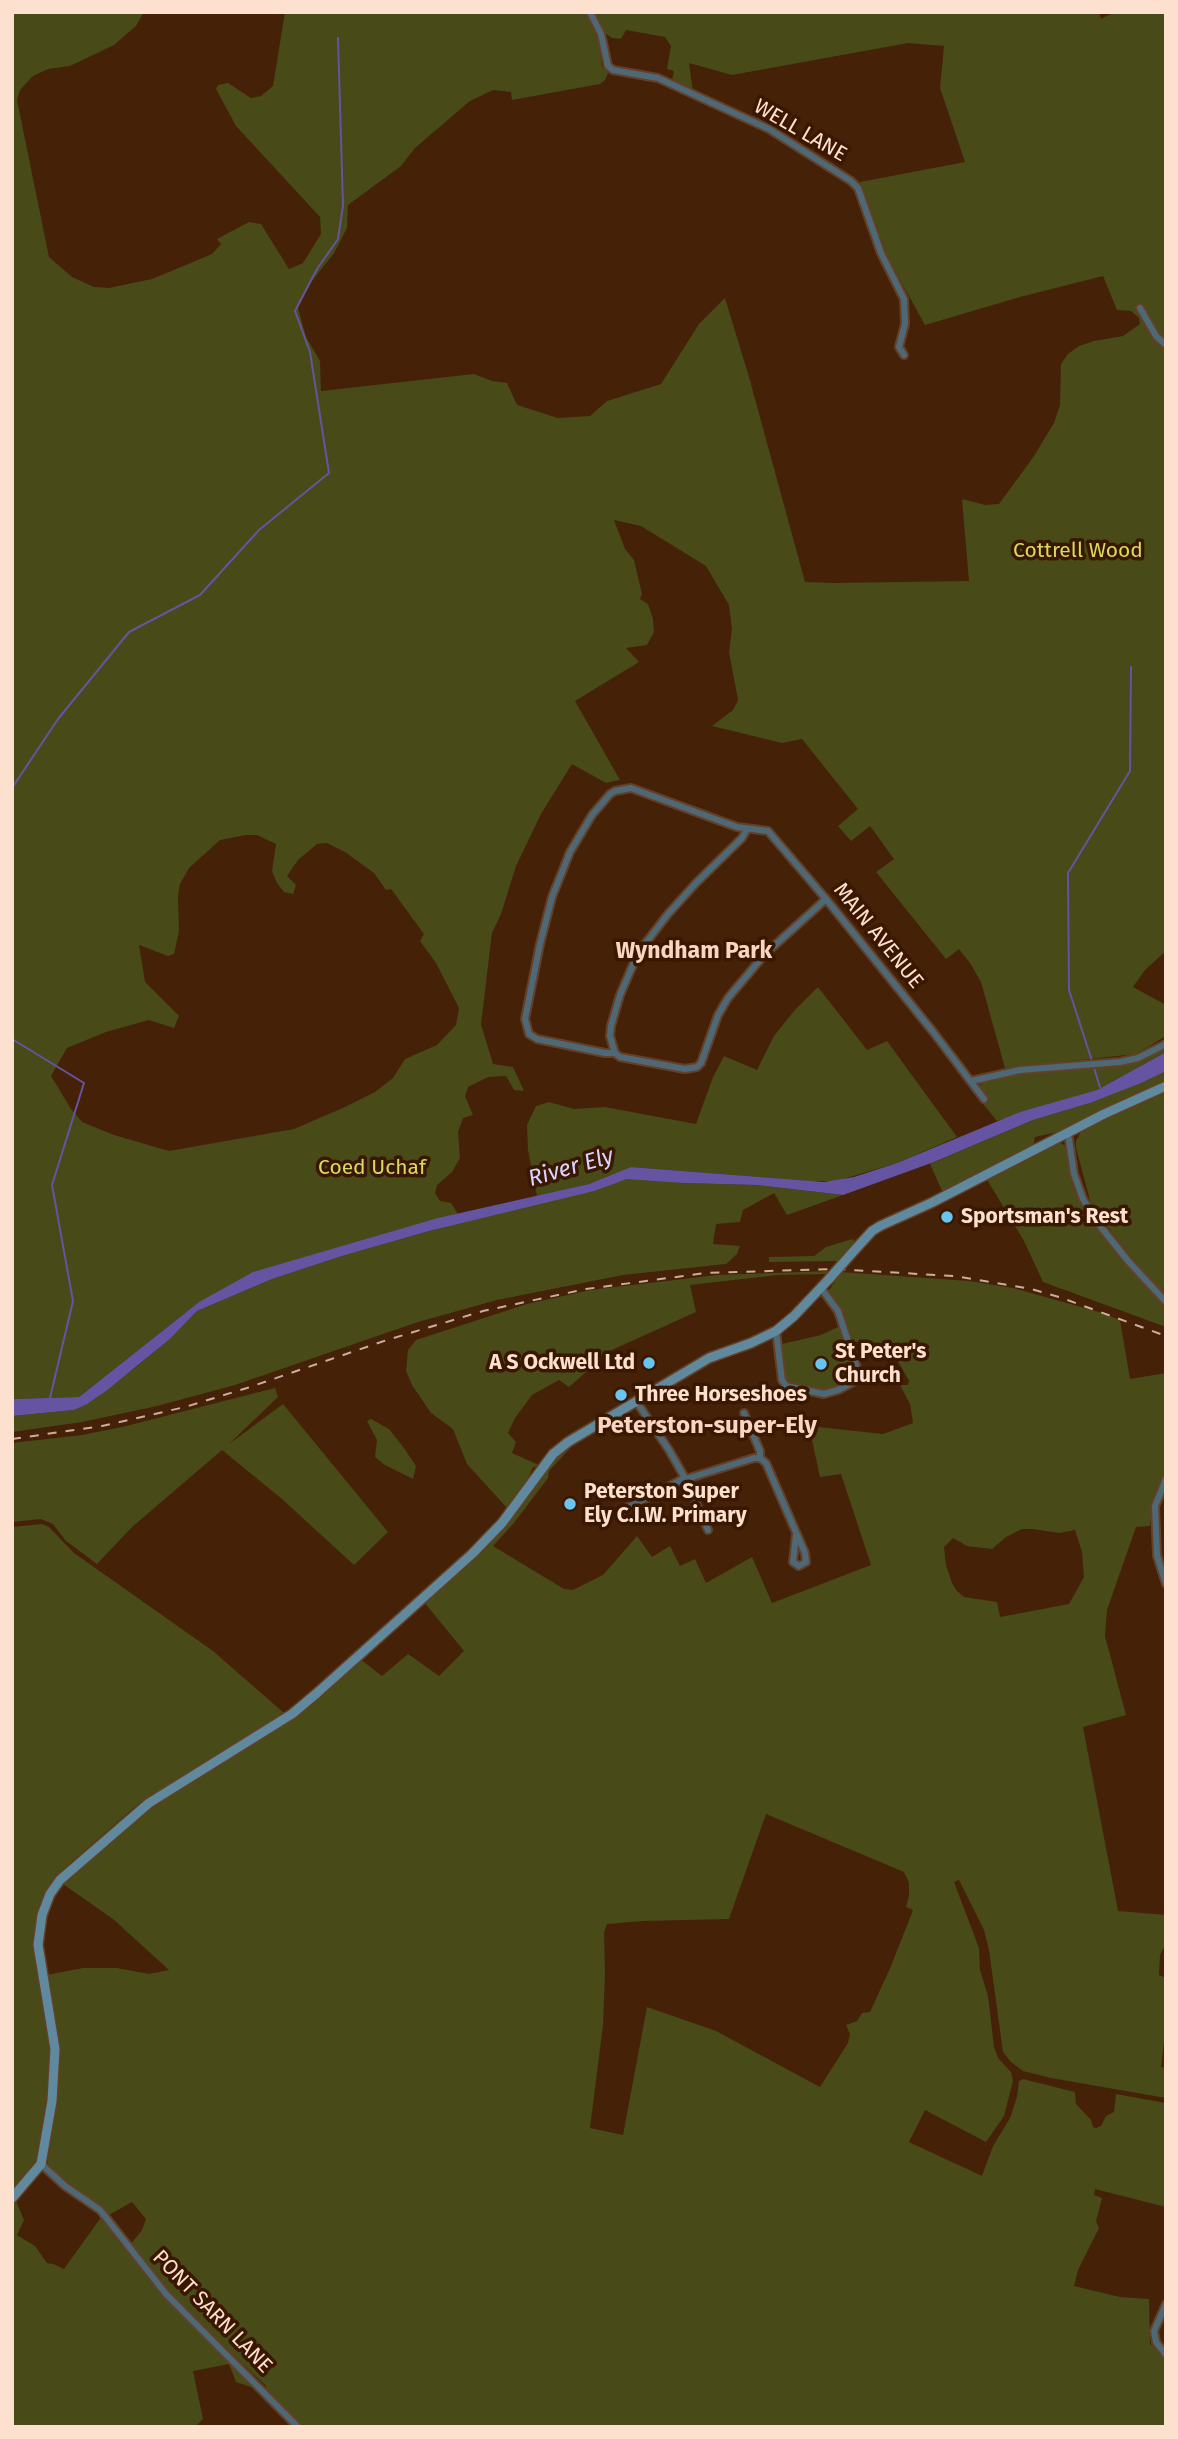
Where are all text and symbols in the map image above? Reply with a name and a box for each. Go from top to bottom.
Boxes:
street label: WELL LANE [749,94,851,168]
park label: Cottrell Wood [1013,538,1143,564]
street label: MAIN AVENUE [828,878,928,994]
district label: Wyndham Park [616,938,772,966]
water label: River Ely [525,1143,617,1193]
park label: Coed Uchaf [318,1155,426,1181]
place label: Sportsman's Rest [961,1204,1128,1230]
marker: Sportsman's Rest [939,1209,955,1225]
place label: St Peter's Church [835,1339,926,1389]
place label: A S Ockwell Ltd [489,1350,635,1376]
marker: A S Ockwell Ltd [641,1355,657,1371]
marker: St Peter's Church [813,1356,829,1372]
place label: Three Horseshoes [635,1382,807,1408]
marker: Three Horseshoes [613,1387,629,1403]
district label: Peterston-super-Ely [597,1412,817,1440]
place label: Peterston Super Ely C.I.W. Primary [584,1479,747,1529]
marker: Peterston Super Ely C.I.W. Primary [562,1496,578,1512]
street label: PONT SARN LANE [147,2245,277,2379]

